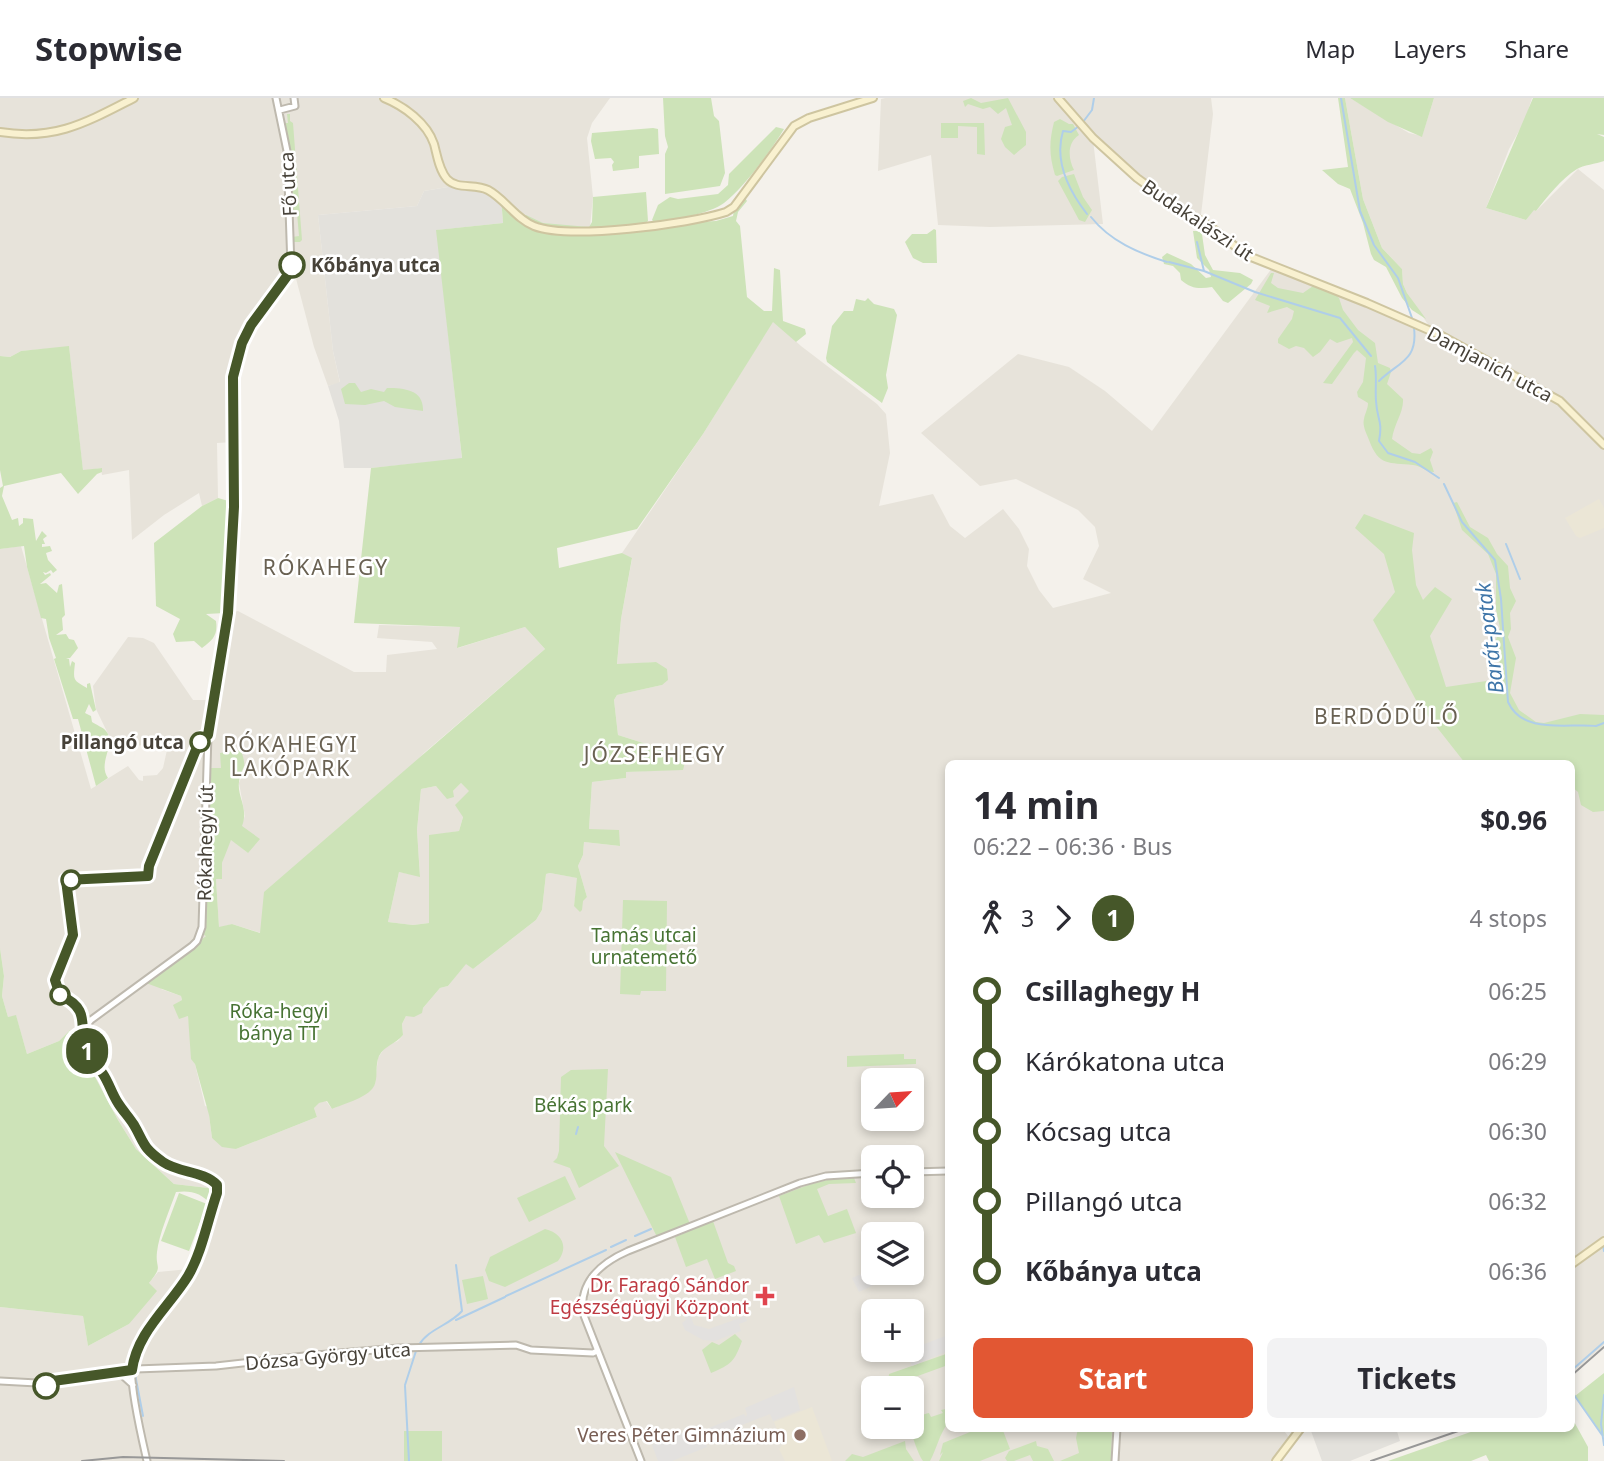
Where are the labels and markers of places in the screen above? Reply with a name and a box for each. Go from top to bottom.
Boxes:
marker: Kőbánya utca [279,252,305,278]
place label: Kőbánya utca [311,252,440,278]
place label: Pillangó utca [61,729,184,755]
marker: Pillangó utca [190,732,210,752]
unlabelled marker [61,870,81,890]
unlabelled marker [50,985,70,1005]
place label: Dr. Faragó Sándor Egészségügyi Központ [550,1272,749,1320]
marker: Dr. Faragó Sándor Egészségügyi Központ [755,1286,775,1306]
unlabelled marker [33,1373,59,1399]
place label: Veres Péter Gimnázium [577,1422,786,1448]
marker: Veres Péter Gimnázium [792,1427,808,1443]

